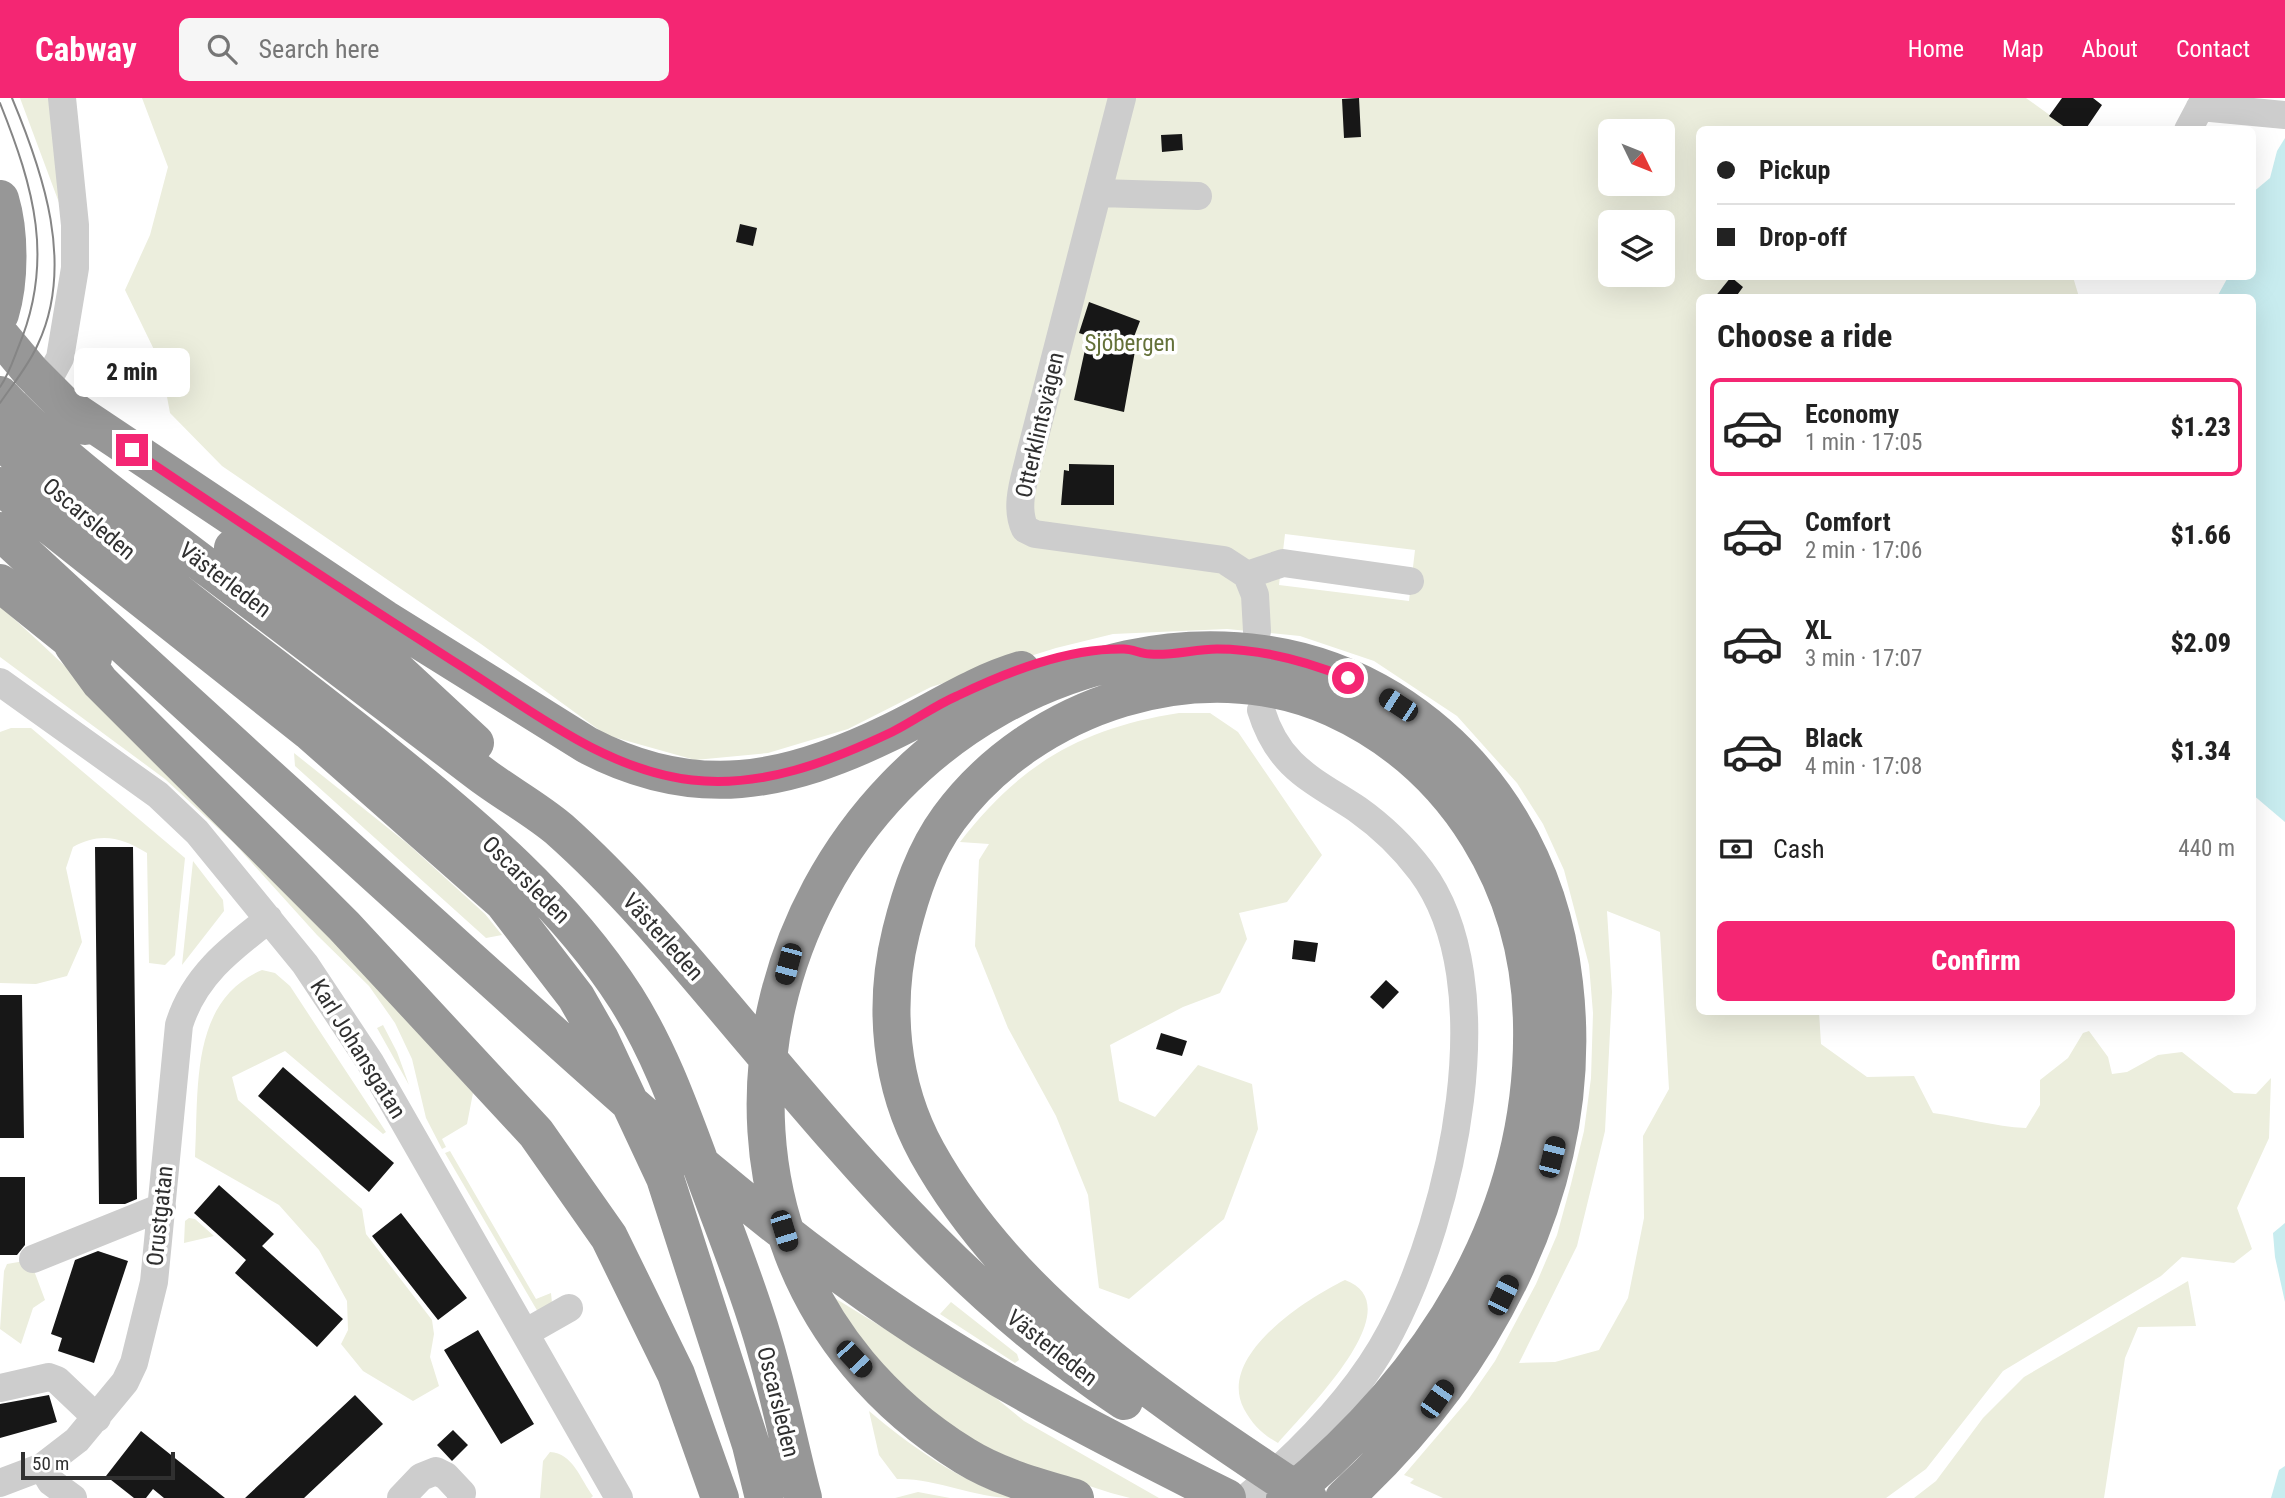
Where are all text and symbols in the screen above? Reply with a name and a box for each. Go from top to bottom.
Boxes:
search box [179,18,669,81]
text: Cabway [35,30,137,69]
icon: search [203,30,241,68]
text: Search here [259,34,380,64]
text: Home [1908,35,1964,63]
text: Map [2002,35,2044,63]
text: About [2082,35,2138,63]
text: Contact [2176,35,2250,63]
north arrow [1598,119,1675,196]
map controls [1598,119,1675,287]
text: Pickup [1759,155,1830,185]
button: layers [1598,210,1675,287]
text: Drop-off [1759,222,1847,252]
text: Choose a ride [1717,317,1892,355]
park label: Sjöbergen [1085,330,1175,357]
callout: 2 min [74,348,190,398]
street label: Otterklintsvägen [1010,350,1070,500]
text: 2 min [106,359,158,386]
icon: car [1721,396,1784,459]
text: Economy [1805,399,1899,429]
text: $1.23 [2170,412,2231,442]
text: 1 min · 17:05 [1805,429,1922,456]
route end [116,434,148,466]
street label: Oscarsleden [37,472,141,566]
icon: car [1721,504,1784,567]
text: Comfort [1805,507,1891,537]
text: $1.66 [2170,520,2231,550]
street label: Västerleden [174,537,276,623]
text: 2 min · 17:06 [1805,537,1922,564]
icon: car [1721,612,1784,675]
text: XL [1805,615,1832,645]
text: $2.09 [2170,628,2231,658]
text: 3 min · 17:07 [1805,645,1922,672]
route start [1332,662,1364,694]
car [1375,685,1422,725]
icon: car [1721,720,1784,783]
text: Black [1805,723,1863,753]
text: $1.34 [2170,736,2231,766]
text: 4 min · 17:08 [1805,753,1922,780]
icon: cash [1717,830,1755,868]
street label: Oscarsleden [477,831,575,929]
text: Cash [1773,834,1825,864]
text: 440 m [2178,835,2235,862]
street label: Västerleden [617,888,709,986]
button: Confirm [1717,921,2235,1001]
car [773,941,804,987]
street label: Karl Johansgatan [304,974,412,1124]
car [1537,1134,1568,1180]
street label: Orustgatan [141,1165,179,1267]
car [768,1208,801,1254]
car [1485,1272,1522,1318]
street label: Västerleden [1001,1304,1103,1392]
car [832,1336,877,1382]
street label: Oscarsleden [751,1344,805,1460]
car [1417,1376,1458,1422]
scale bar [21,1449,175,1481]
text: 50 m [32,1452,69,1475]

